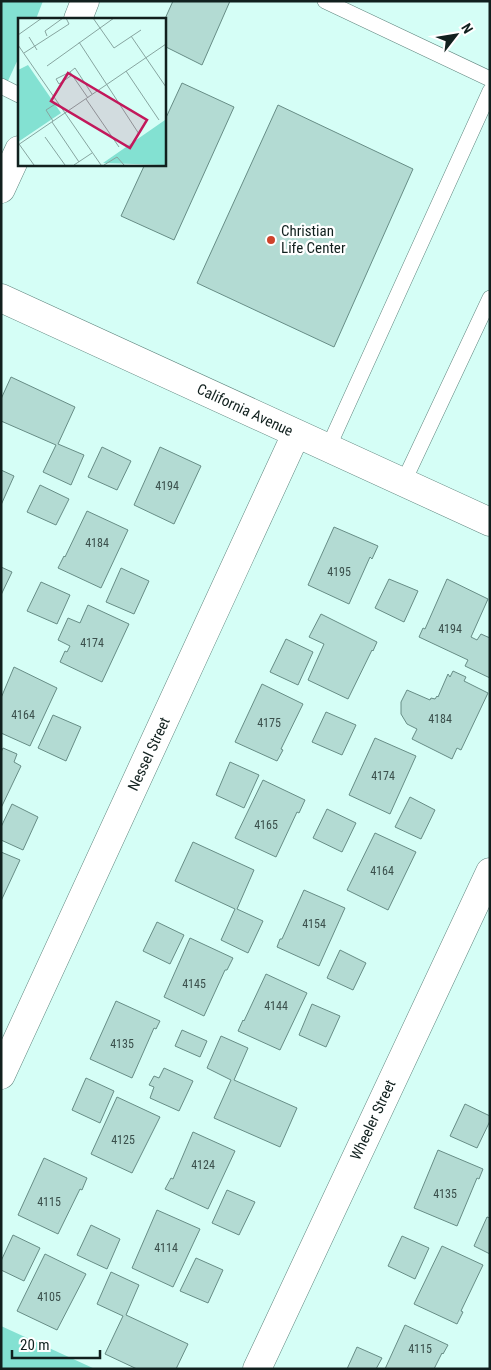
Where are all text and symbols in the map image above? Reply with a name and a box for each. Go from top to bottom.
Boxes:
north arrow [431,10,481,60]
inset map [18,18,165,165]
text: N [458,21,476,36]
place label: Christian Life Center [281,222,346,257]
marker: Christian Life Center [265,234,277,246]
street label: California Avenue [194,380,296,440]
house number: 4194 [155,479,179,493]
house number: 4184 [85,536,109,550]
house number: 4195 [327,565,351,579]
house number: 4194 [438,622,462,636]
house number: 4174 [80,636,104,650]
house number: 4164 [11,708,35,722]
house number: 4184 [428,712,452,726]
street label: Nessel Street [124,714,174,794]
house number: 4175 [257,716,281,730]
house number: 4174 [371,769,395,783]
house number: 4165 [254,818,278,832]
house number: 4164 [370,864,394,878]
house number: 4154 [302,917,326,931]
house number: 4145 [182,977,206,991]
house number: 4144 [264,999,288,1013]
house number: 4135 [110,1037,134,1051]
street label: Wheeler Street [347,1077,399,1163]
house number: 4125 [111,1133,135,1147]
house number: 4124 [191,1158,215,1172]
house number: 4135 [433,1187,457,1201]
house number: 4115 [37,1195,61,1209]
house number: 4114 [154,1241,178,1255]
house number: 4105 [37,1290,61,1304]
scale bar [12,1328,100,1360]
text: 20 m [20,1336,50,1354]
house number: 4115 [408,1342,432,1356]

